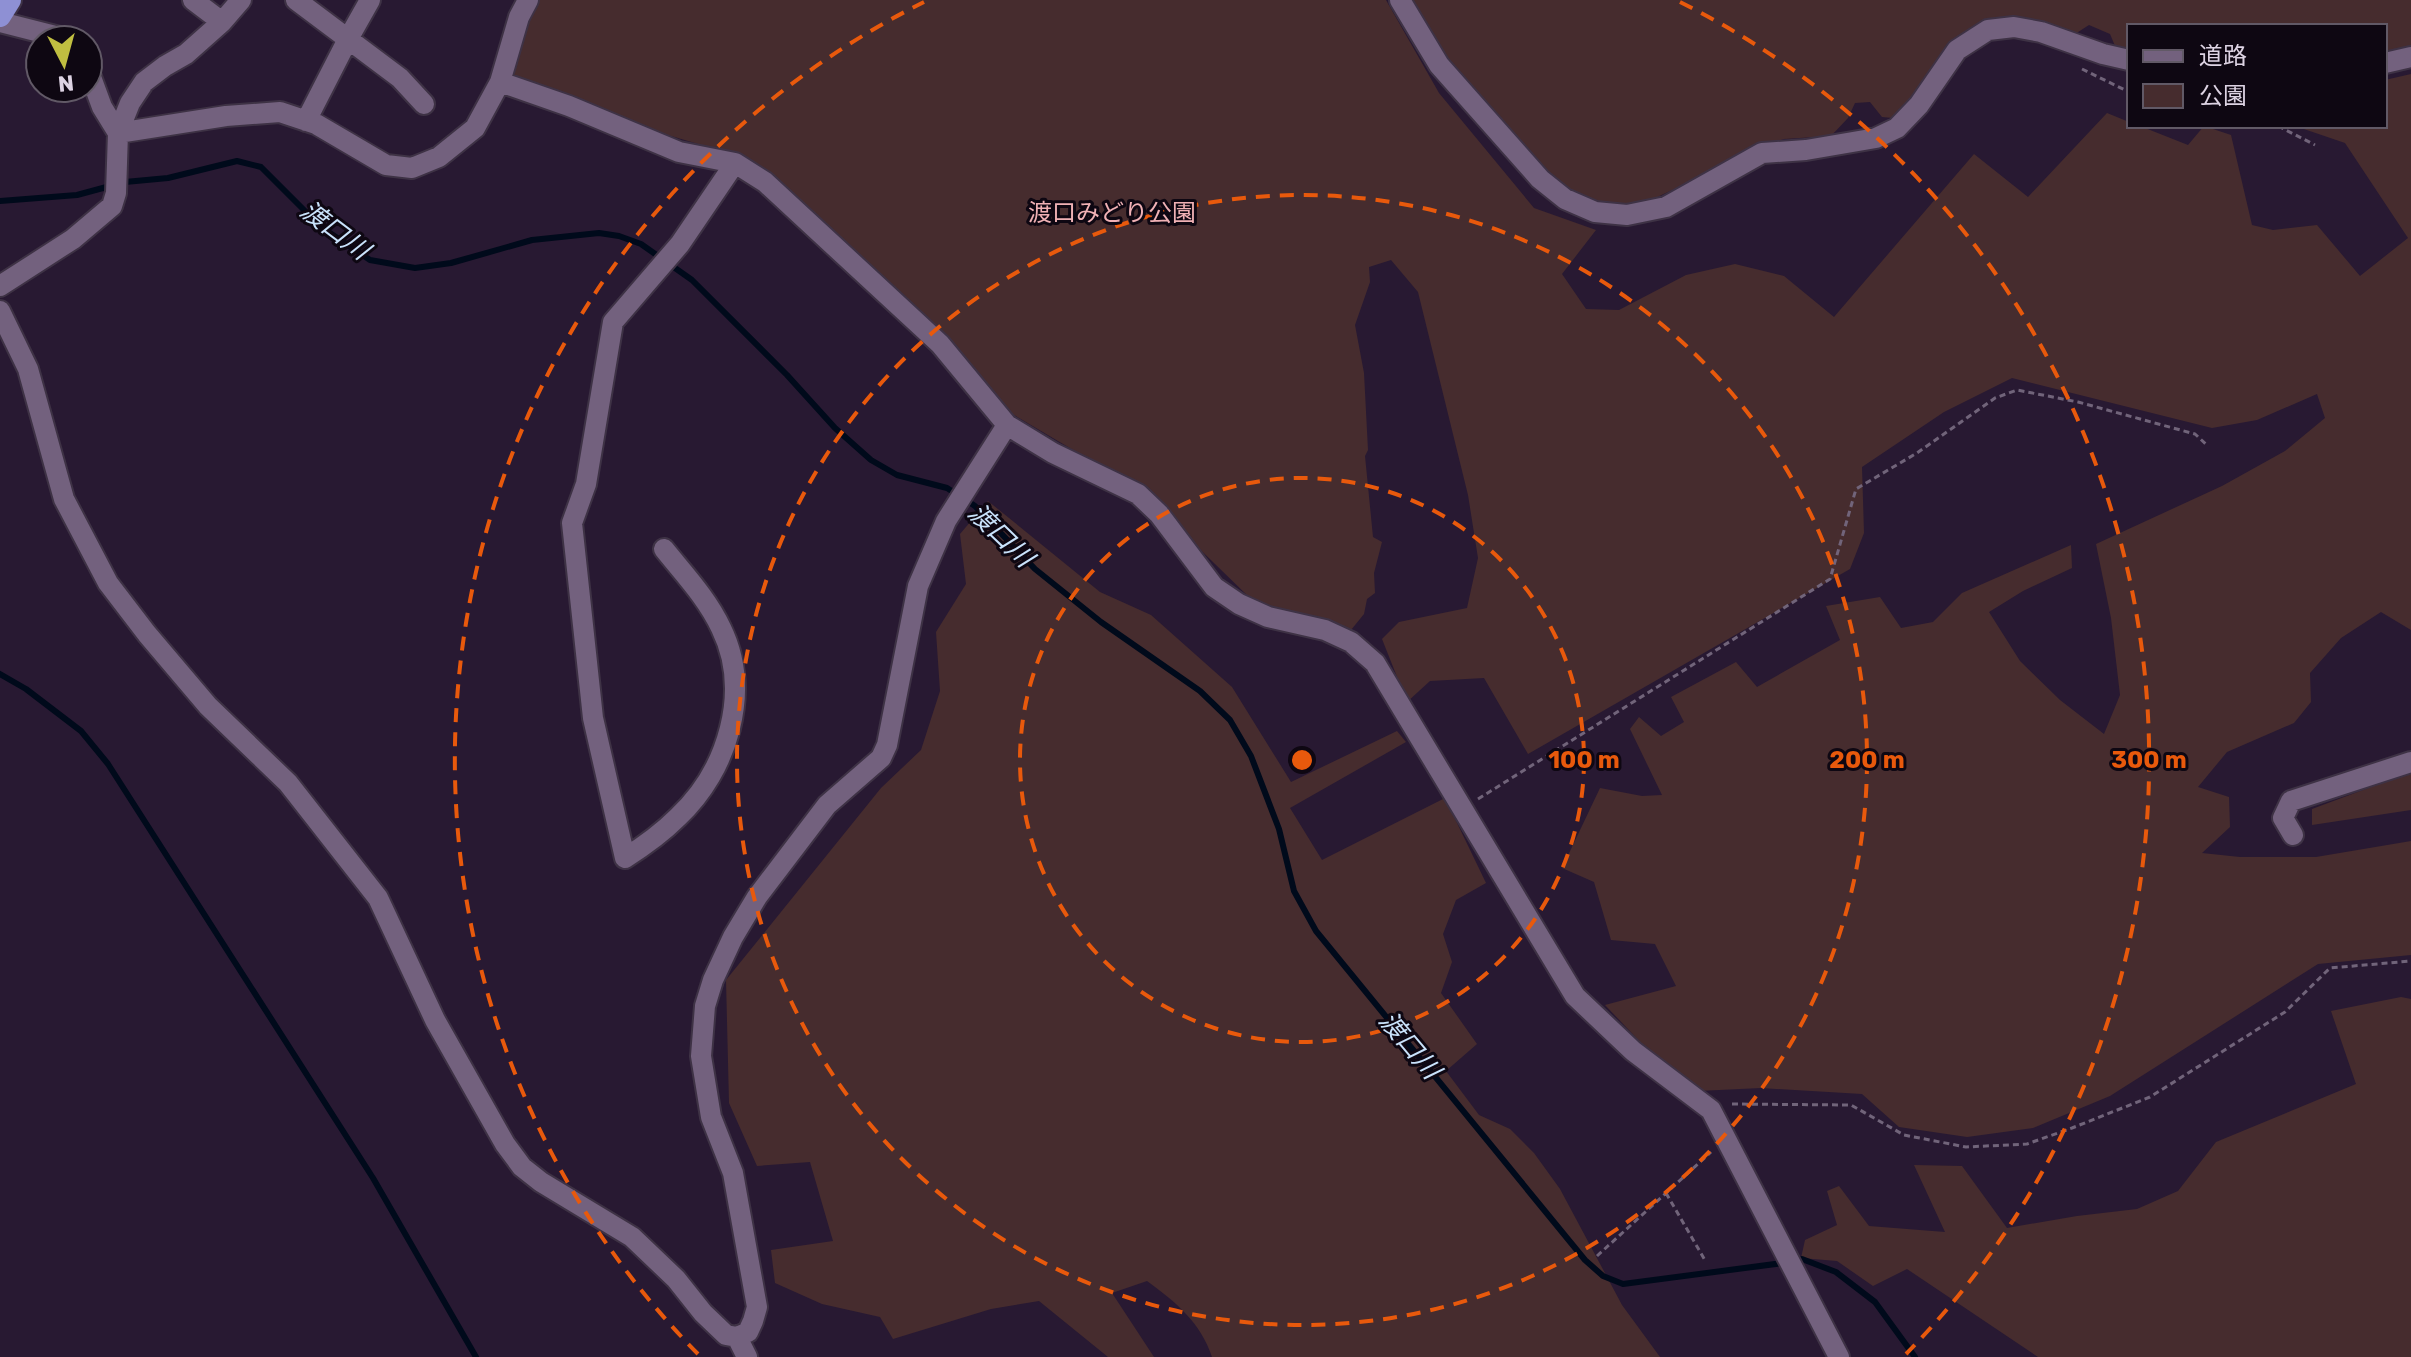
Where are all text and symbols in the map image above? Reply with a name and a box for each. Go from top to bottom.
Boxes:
north arrow [24,24,104,104]
legend [2127,24,2387,128]
text: 道路 [2199,42,2247,70]
text: N [57,69,75,98]
text: 公園 [2199,82,2247,110]
water label: 渡口川 [294,195,378,268]
park label: 渡口みどり公園 [1028,199,1196,227]
water label: 渡口川 [962,497,1042,576]
centre of rings [1288,746,1316,774]
text: 100 m [1548,746,1620,774]
text: 200 m [1829,746,1905,774]
text: 300 m [2111,746,2187,774]
water label: 渡口川 [1373,1005,1448,1087]

